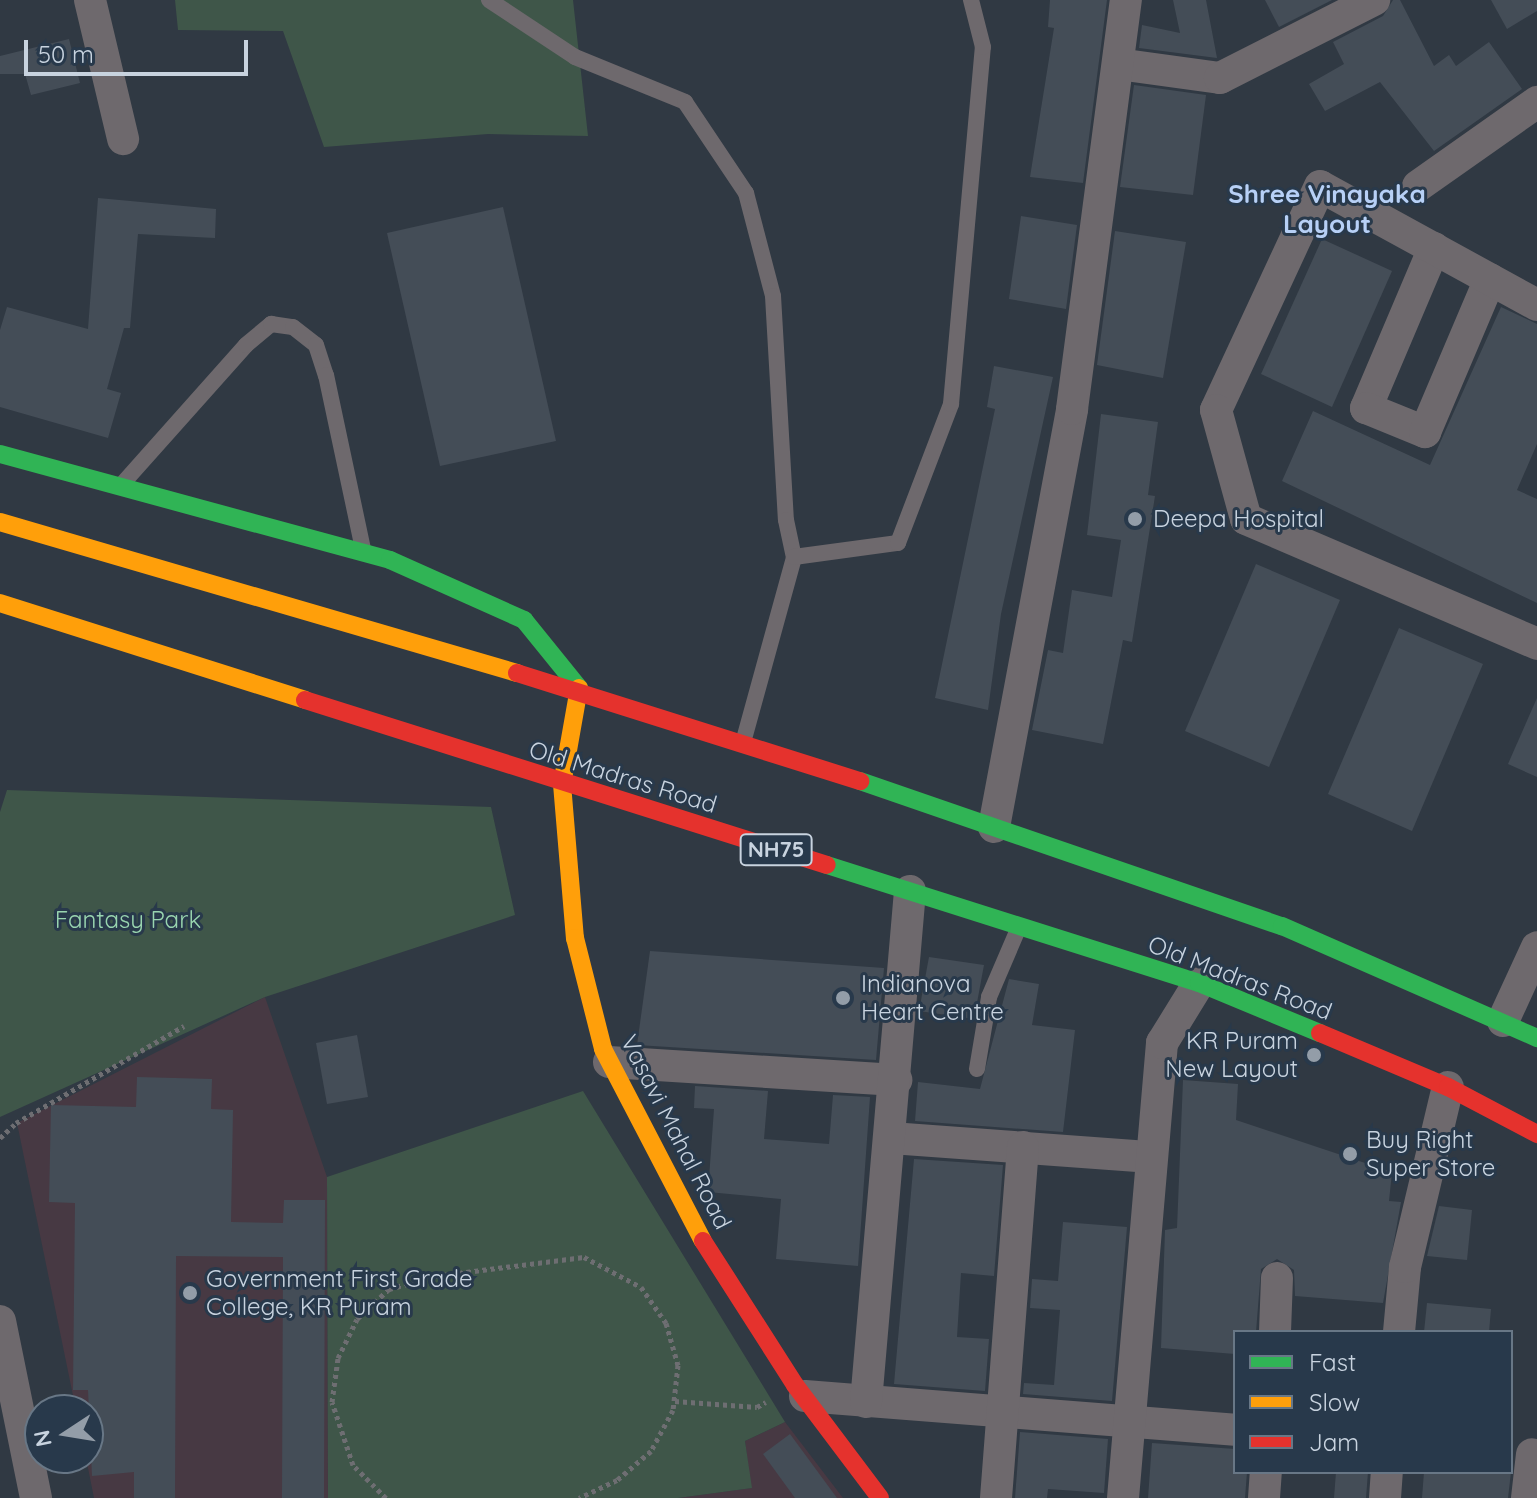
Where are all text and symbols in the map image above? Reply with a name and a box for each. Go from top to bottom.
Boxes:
scale bar [28,24,252,74]
text: 50 m [38,39,94,69]
district label: Shree Vinayaka Layout [1228,178,1426,240]
place label: Deepa Hospital [1153,505,1324,533]
marker: Deepa Hospital [1124,508,1146,530]
street label: Old Madras Road [526,735,720,819]
road number: NH75 [738,832,814,868]
park label: Fantasy Park [55,906,201,934]
street label: Old Madras Road [1144,930,1336,1026]
place label: Indianova Heart Centre [861,970,1004,1026]
marker: Indianova Heart Centre [832,987,854,1009]
place label: KR Puram New Layout [1165,1027,1298,1083]
street label: Vasavi Mahal Road [614,1030,738,1234]
marker: KR Puram New Layout [1305,1046,1323,1064]
place label: Buy Right Super Store [1366,1126,1495,1182]
marker: Buy Right Super Store [1341,1145,1359,1163]
place label: Government First Grade College, KR Puram [206,1265,472,1321]
marker: Government First Grade College, KR Puram [181,1284,199,1302]
legend [1233,1330,1513,1474]
text: Fast [1309,1347,1356,1377]
text: Slow [1309,1387,1360,1417]
north arrow [24,1394,104,1474]
text: Jam [1309,1427,1359,1457]
text: N [27,1428,58,1449]

